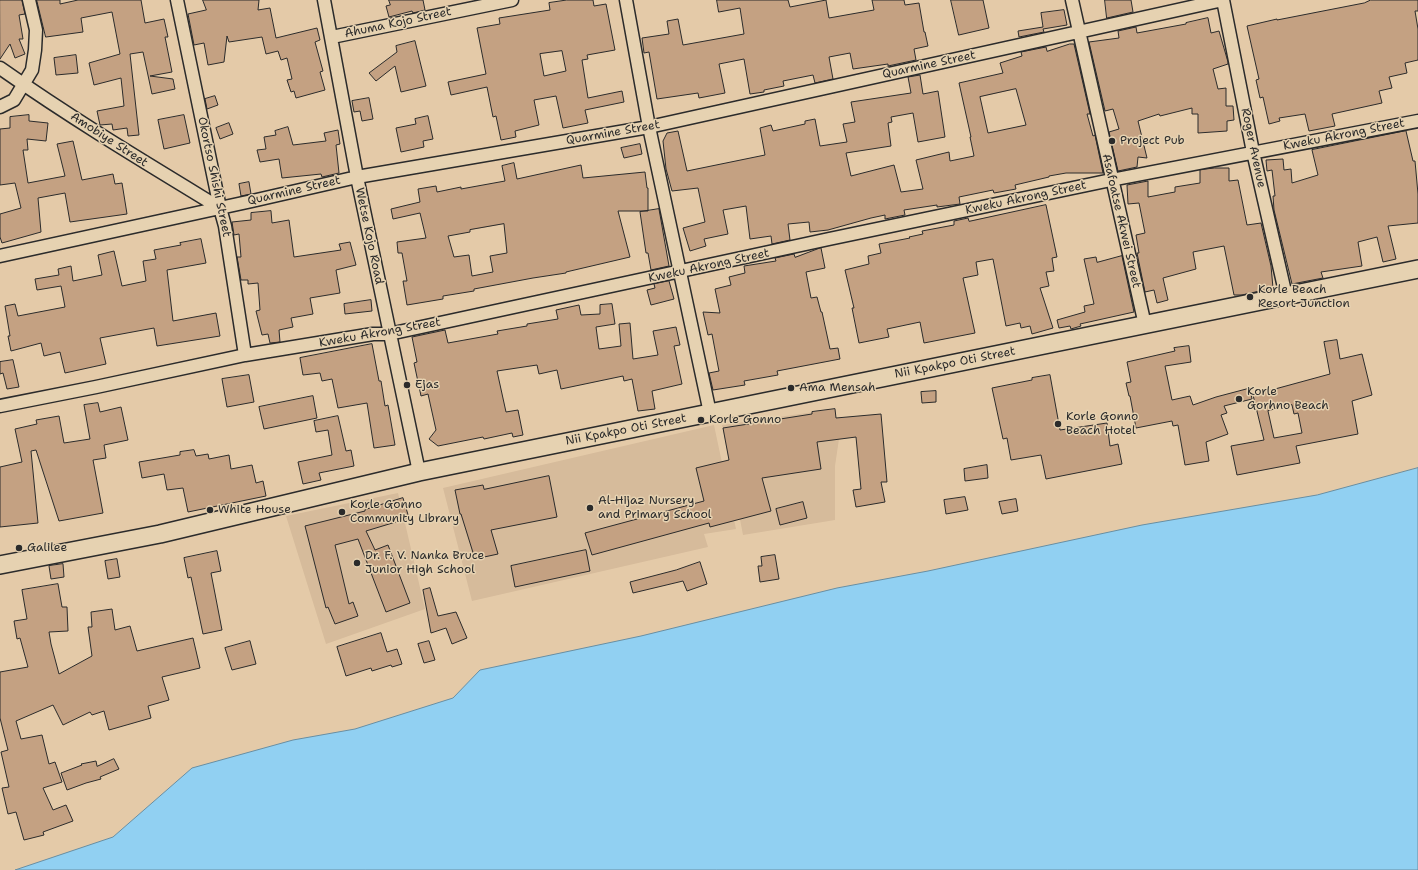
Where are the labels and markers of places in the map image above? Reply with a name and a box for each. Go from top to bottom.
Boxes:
place label: Project Pub [1120,134,1185,148]
marker: Project Pub [1107,136,1117,146]
place label: Korle Beach Resort Junction [1258,283,1350,311]
marker: Korle Beach Resort Junction [1245,292,1255,302]
place label: Ejas [415,378,439,392]
marker: Ejas [402,380,412,390]
place label: Ama Mensah [799,381,876,395]
marker: Ama Mensah [786,383,796,393]
place label: Korle Gorhno Beach [1247,385,1329,413]
marker: Korle Gorhno Beach [1234,394,1244,404]
place label: Korle Gonno Beach Hotel [1066,410,1138,438]
place label: Korle Gonno [709,413,781,427]
marker: Korle Gonno [696,415,706,425]
marker: Korle Gonno Beach Hotel [1053,419,1063,429]
place label: Al-Hijaz Nursery and Primary School [598,494,711,522]
place label: Korle Gonno Community Library [350,498,459,526]
place label: White House [218,503,291,517]
marker: Al-Hijaz Nursery and Primary School [585,503,595,513]
marker: White House [205,505,215,515]
marker: Korle Gonno Community Library [337,507,347,517]
place label: Galilee [27,541,67,555]
marker: Galilee [14,543,24,553]
place label: Dr. F. V. Nanka Bruce Junior High School [365,549,484,577]
marker: Dr. F. V. Nanka Bruce Junior High School [352,558,362,568]

